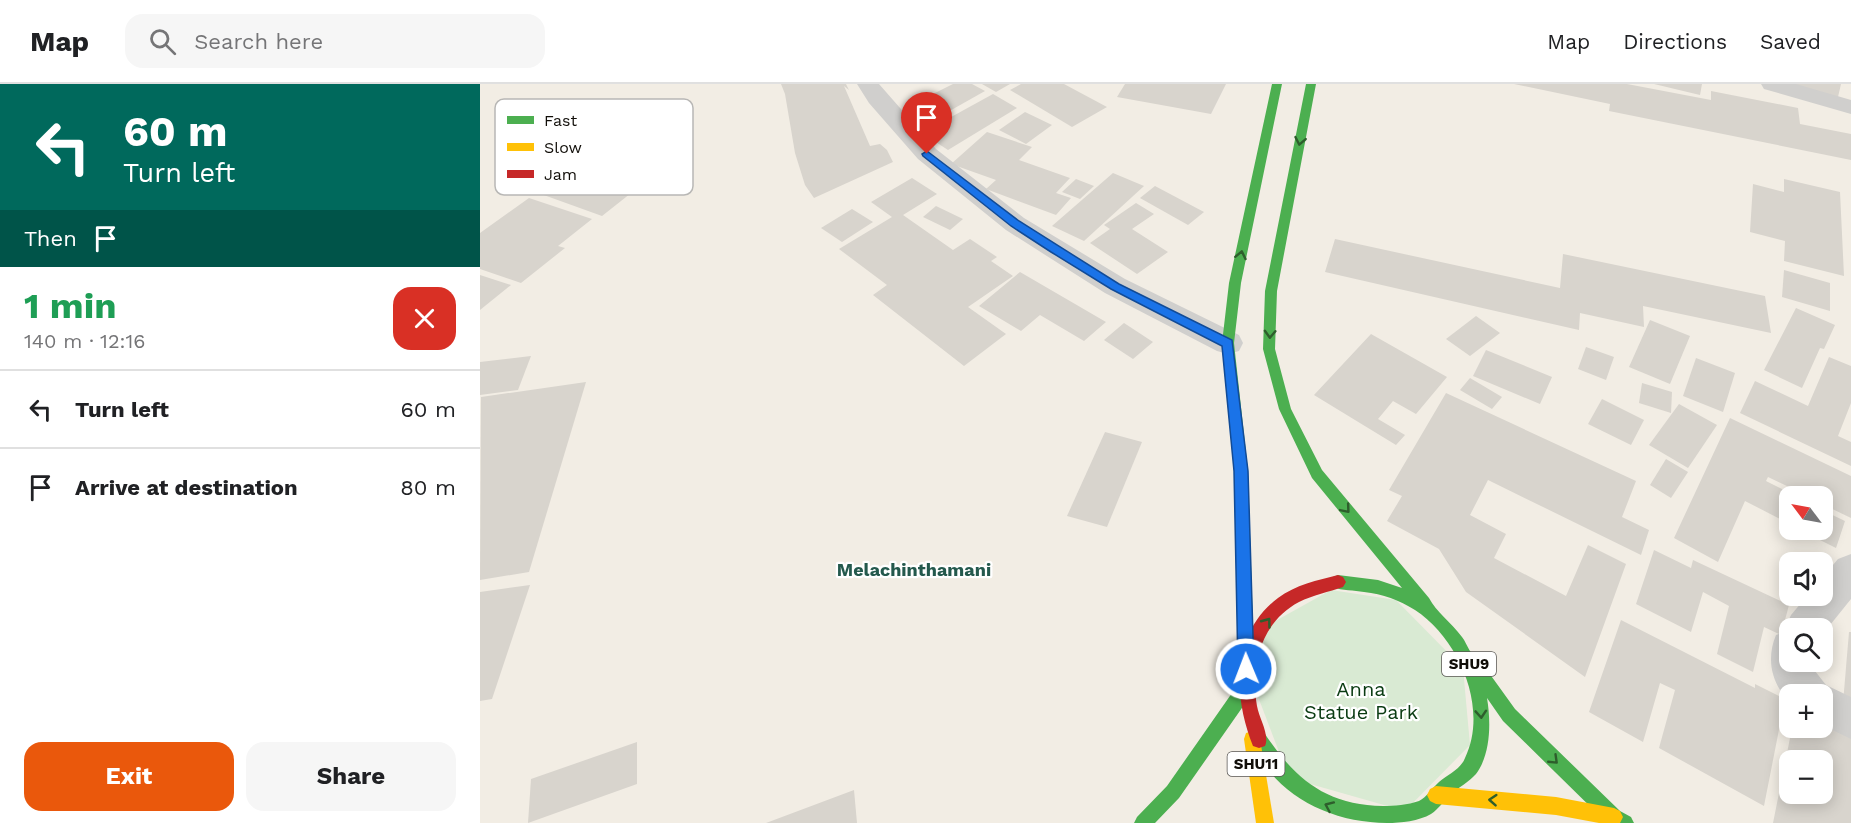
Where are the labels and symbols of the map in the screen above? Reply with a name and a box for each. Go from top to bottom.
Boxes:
pin [901,92,952,154]
legend [495,99,693,195]
text: Fast [544,111,577,130]
one-way arrow [1294,136,1307,146]
text: Slow [544,138,582,157]
text: Jam [544,165,577,184]
one-way arrow [1234,250,1247,260]
one-way arrow [1263,329,1276,338]
north arrow [1779,486,1833,540]
one-way arrow [1338,502,1349,513]
district label: Melachinthamani [837,559,991,580]
one-way arrow [1259,617,1270,628]
position arrow [1214,637,1278,701]
road number: SHU9 [1442,652,1496,676]
park label: Anna Statue Park [1304,677,1418,724]
one-way arrow [1474,709,1487,718]
road number: SHU11 [1228,752,1284,776]
one-way arrow [1548,753,1558,764]
one-way arrow [1489,793,1498,806]
one-way arrow [1324,801,1335,813]

